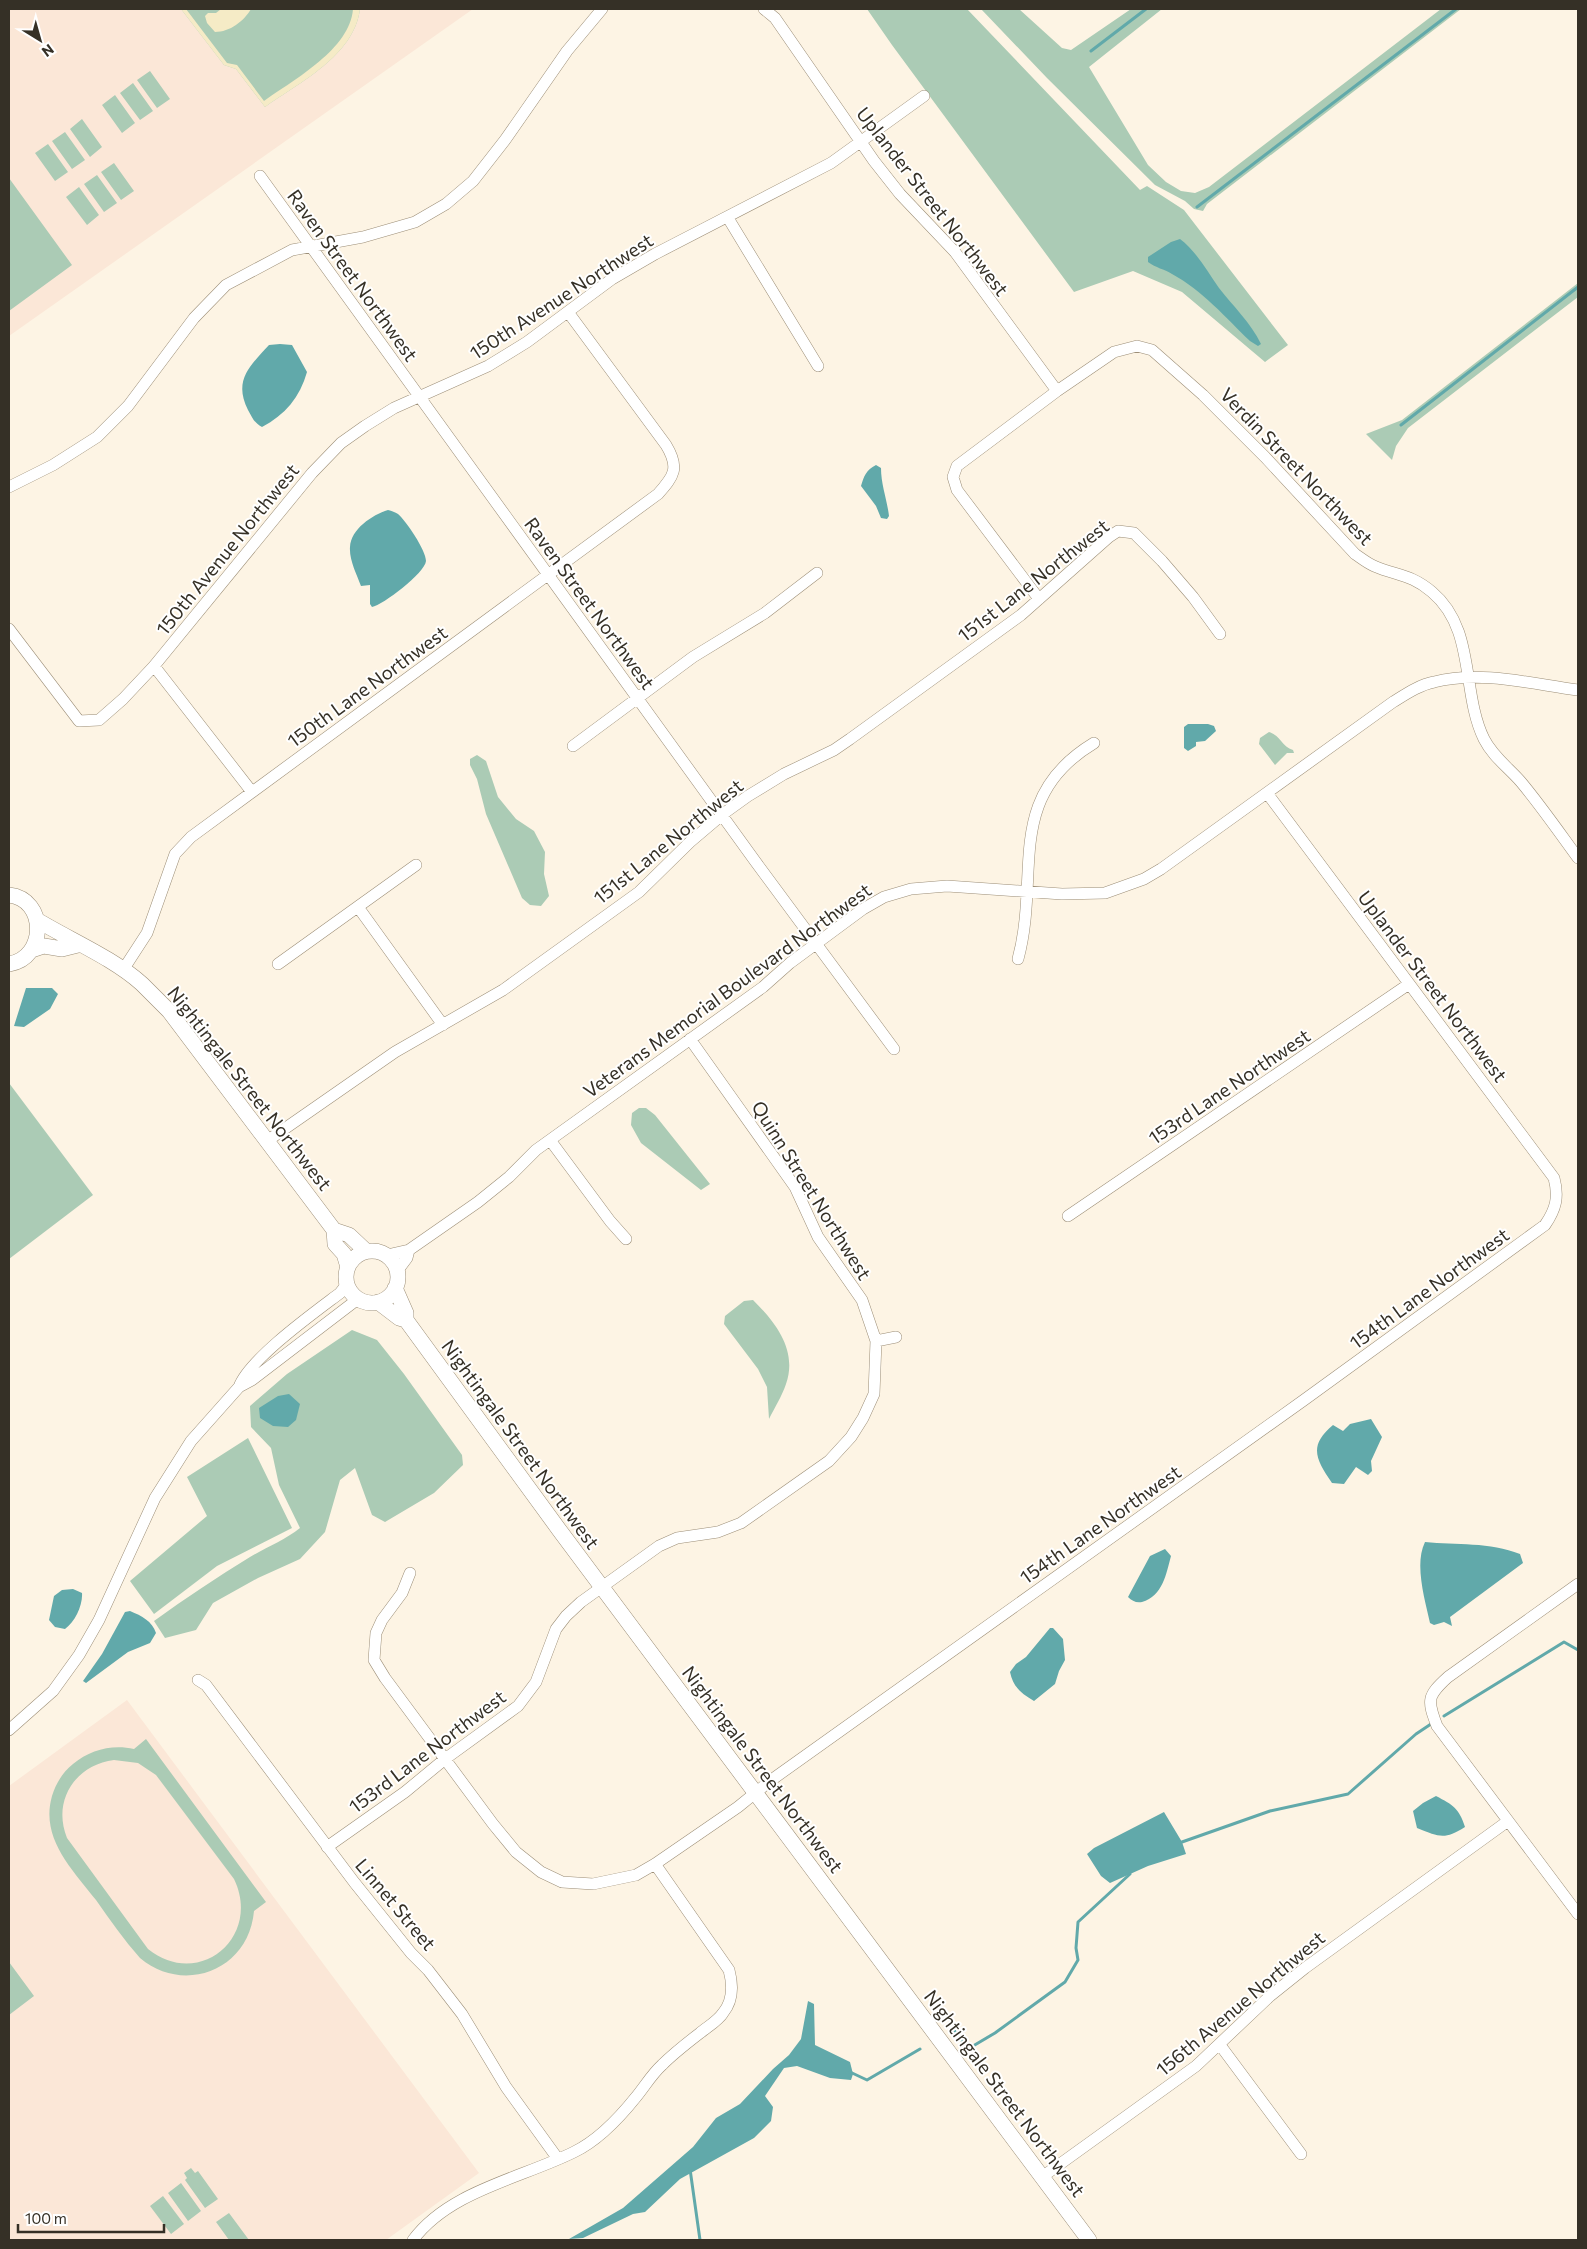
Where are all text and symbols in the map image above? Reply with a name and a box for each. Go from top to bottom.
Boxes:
north arrow [15,15,65,65]
text: N [39,41,57,61]
street label: Uplander Street Northwest [852,102,1014,300]
street label: Raven Street Northwest [283,185,423,366]
street label: 150th Avenue Northwest [465,228,657,364]
street label: Verdin Street Northwest [1216,383,1378,550]
street label: 150th Avenue Northwest [151,459,303,639]
street label: Raven Street Northwest [520,513,660,694]
street label: 151st Lane Northwest [953,514,1113,646]
street label: 150th Lane Northwest [283,620,452,752]
street label: 151st Lane Northwest [589,774,747,908]
street label: Veterans Memorial Boulevard Northwest [579,878,875,1102]
street label: Uplander Street Northwest [1354,886,1513,1086]
street label: Nightingale Street Northwest [163,981,337,1195]
street label: 153rd Lane Northwest [1144,1023,1314,1149]
street label: Quinn Street Northwest [747,1096,877,1284]
street label: 154th Lane Northwest [1345,1222,1513,1353]
street label: Nightingale Street Northwest [437,1335,605,1553]
street label: 154th Lane Northwest [1015,1460,1185,1588]
street label: Nightingale Street Northwest [678,1661,848,1877]
street label: 153rd Lane Northwest [344,1684,510,1817]
street label: Linnet Street [351,1853,441,1955]
street label: 156th Avenue Northwest [1151,1926,1329,2080]
street label: Nightingale Street Northwest [920,1985,1090,2201]
scale bar [18,2202,164,2234]
text: 100 m [25,2209,67,2227]

